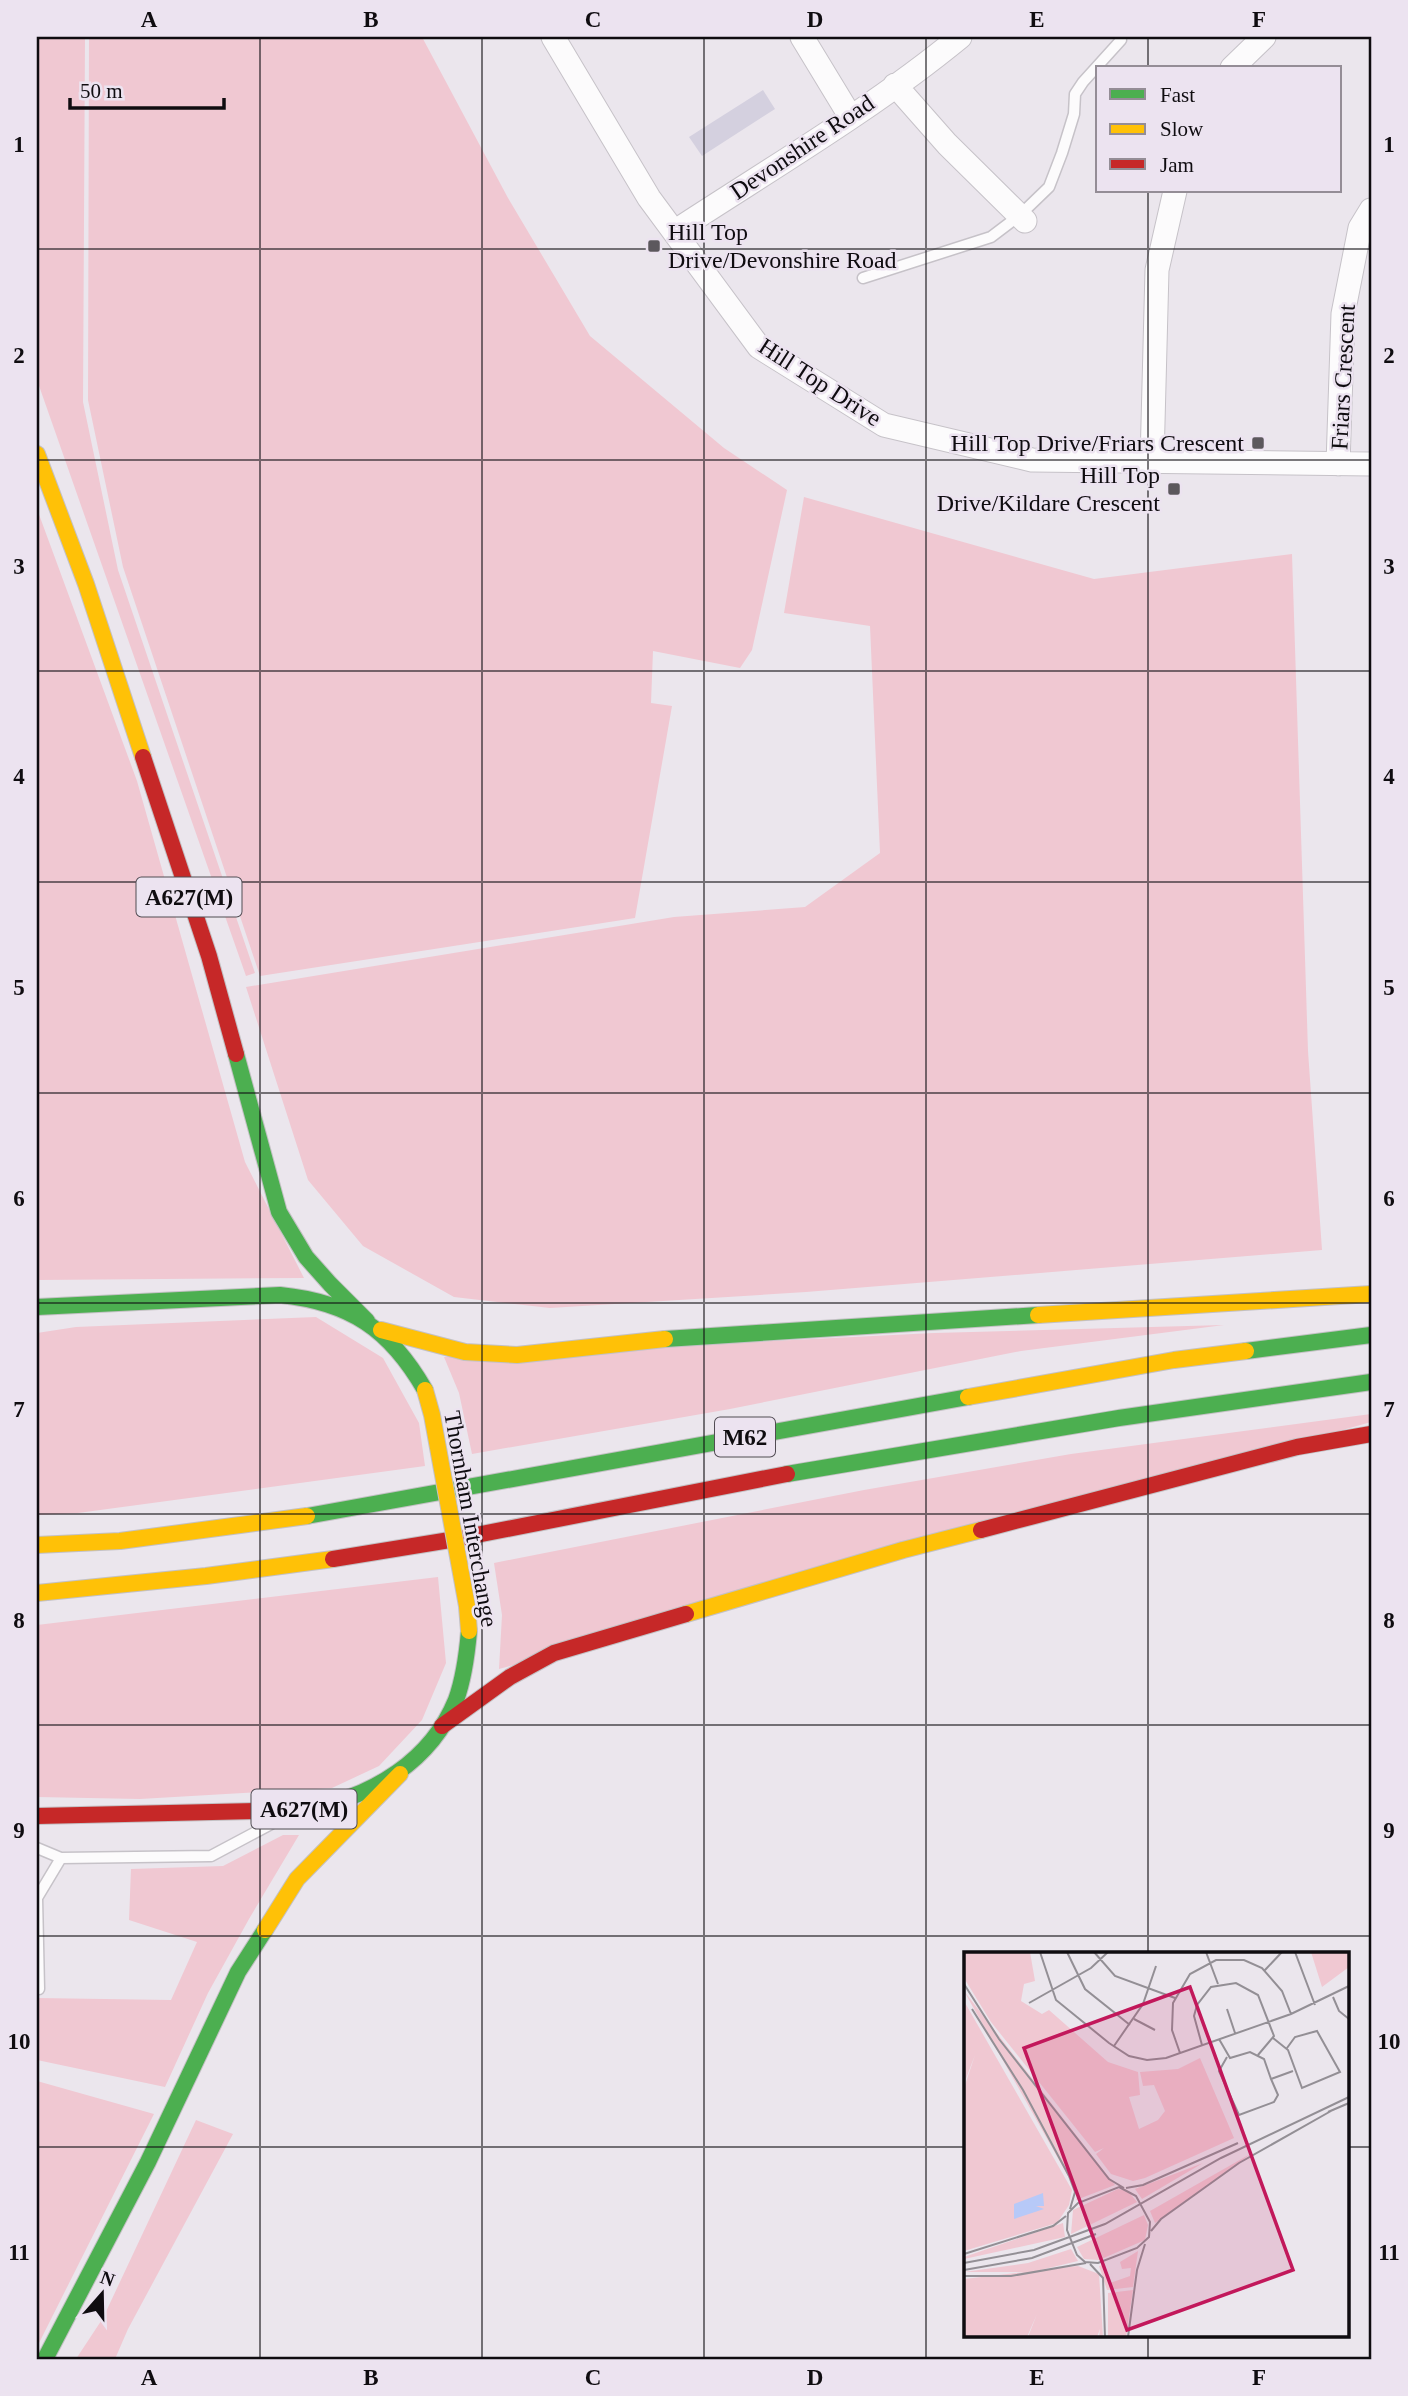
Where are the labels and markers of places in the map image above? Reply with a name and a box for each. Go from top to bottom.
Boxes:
place label: Hill Top Drive/Devonshire Road [668,219,897,273]
marker: Hill Top Drive/Devonshire Road [646,238,662,254]
place label: Hill Top Drive/Friars Crescent [951,430,1244,456]
marker: Hill Top Drive/Friars Crescent [1250,435,1266,451]
place label: Hill Top Drive/Kildare Crescent [937,462,1160,516]
marker: Hill Top Drive/Kildare Crescent [1166,481,1182,497]

